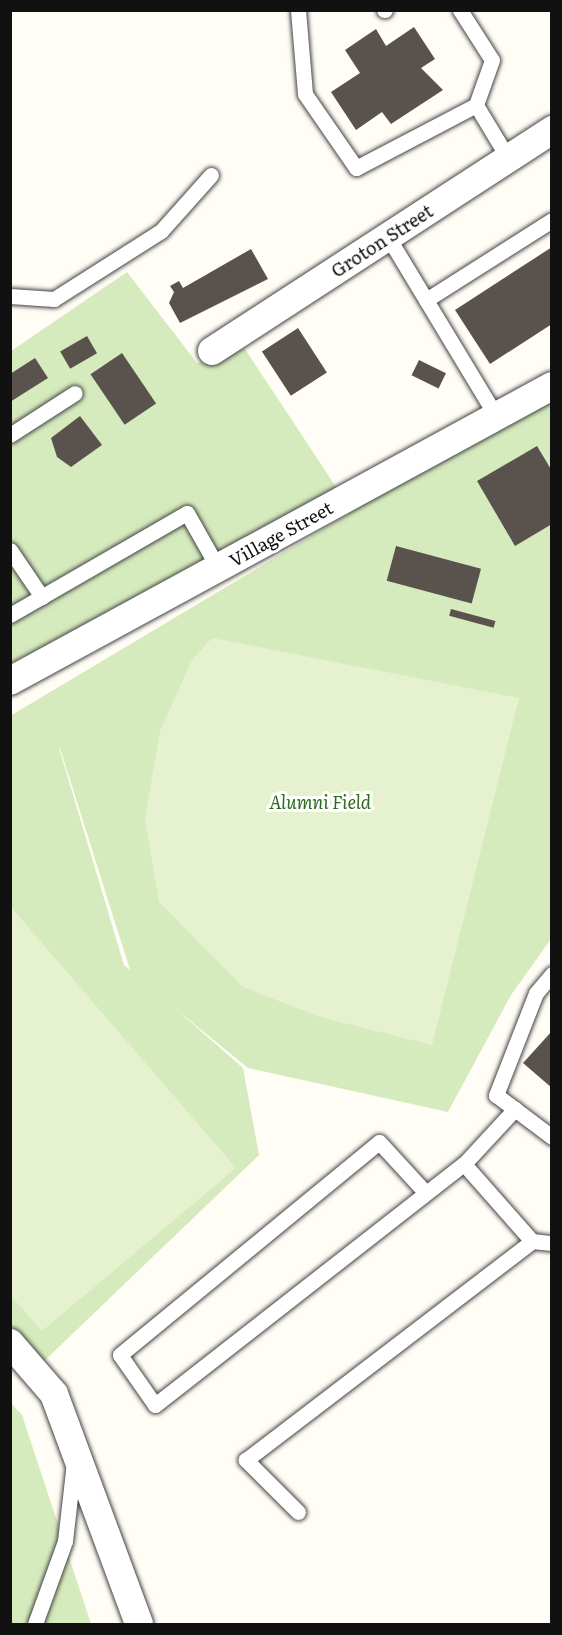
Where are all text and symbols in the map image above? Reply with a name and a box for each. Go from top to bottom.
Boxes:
street label: Groton Street [327,200,437,282]
street label: Village Street [226,497,336,571]
park label: Alumni Field [269,791,371,813]

